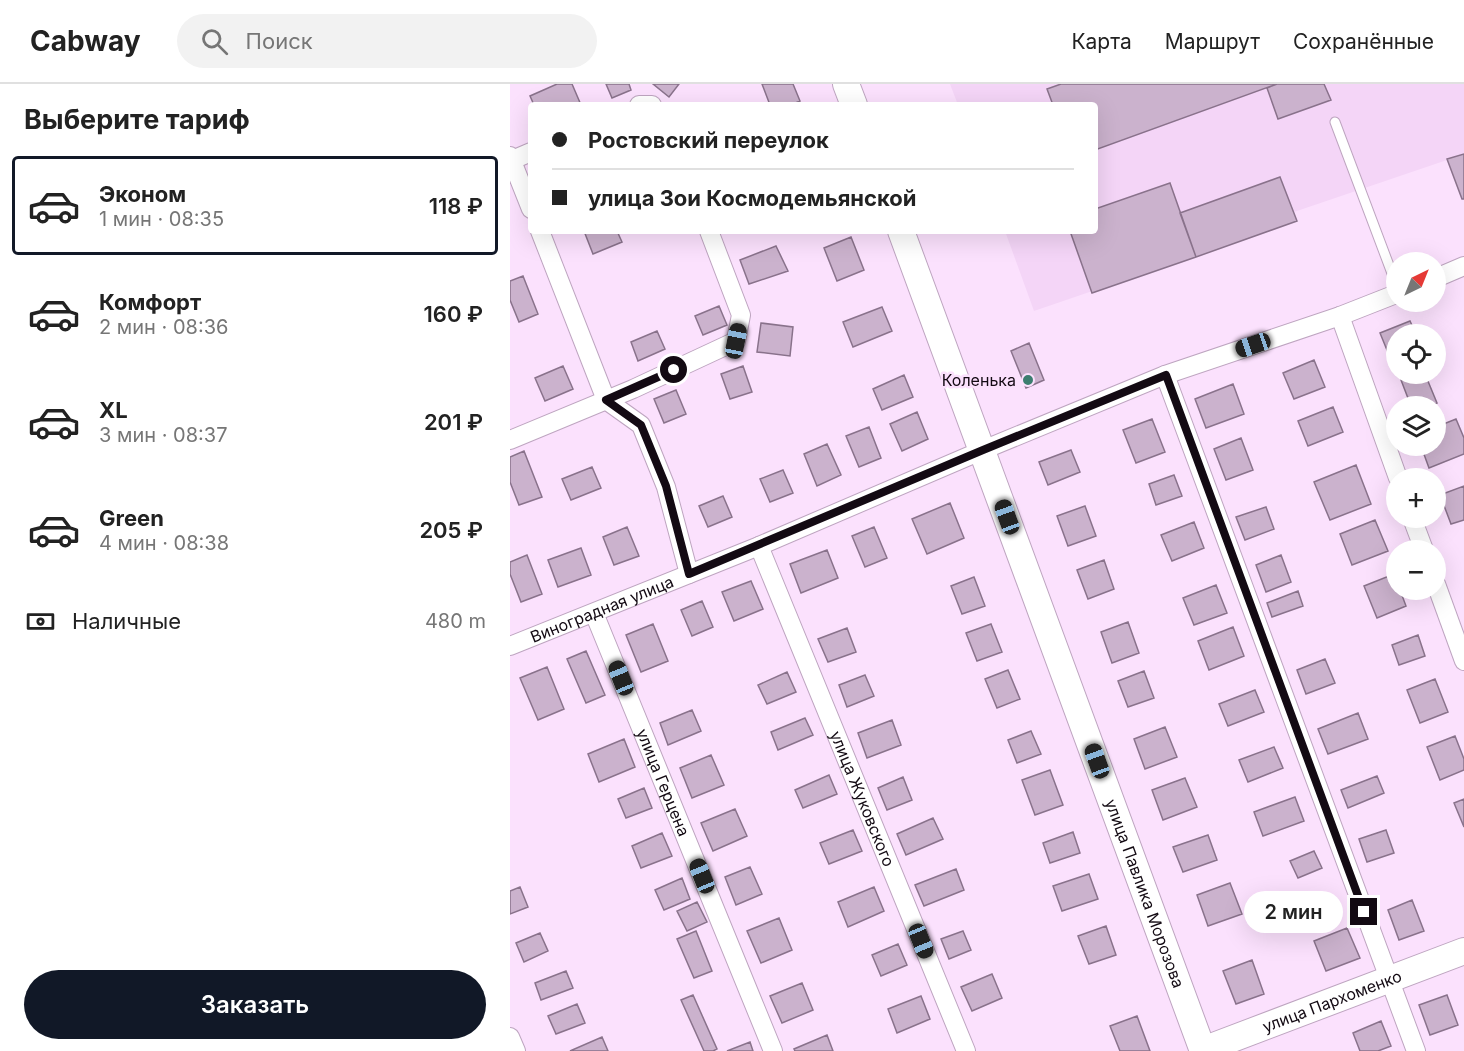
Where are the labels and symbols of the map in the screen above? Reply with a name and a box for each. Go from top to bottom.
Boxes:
north arrow [1386,252,1446,312]
car [724,322,748,360]
car [1233,331,1273,359]
route start [660,356,687,383]
place label: Коленька [942,370,1016,390]
marker: Коленька [1021,373,1035,387]
car [992,497,1022,537]
street label: Виноградная улица [527,571,676,647]
car [606,658,636,698]
street label: улица Герцена [632,726,694,839]
street label: улица Жуковского [826,728,899,869]
car [1082,741,1112,781]
street label: улица Павлика Морозова [1101,796,1189,991]
car [687,856,717,896]
callout: 2 мин [1244,891,1343,933]
route end [1350,898,1377,925]
car [906,921,936,961]
street label: улица Пархоменко [1260,966,1404,1037]

